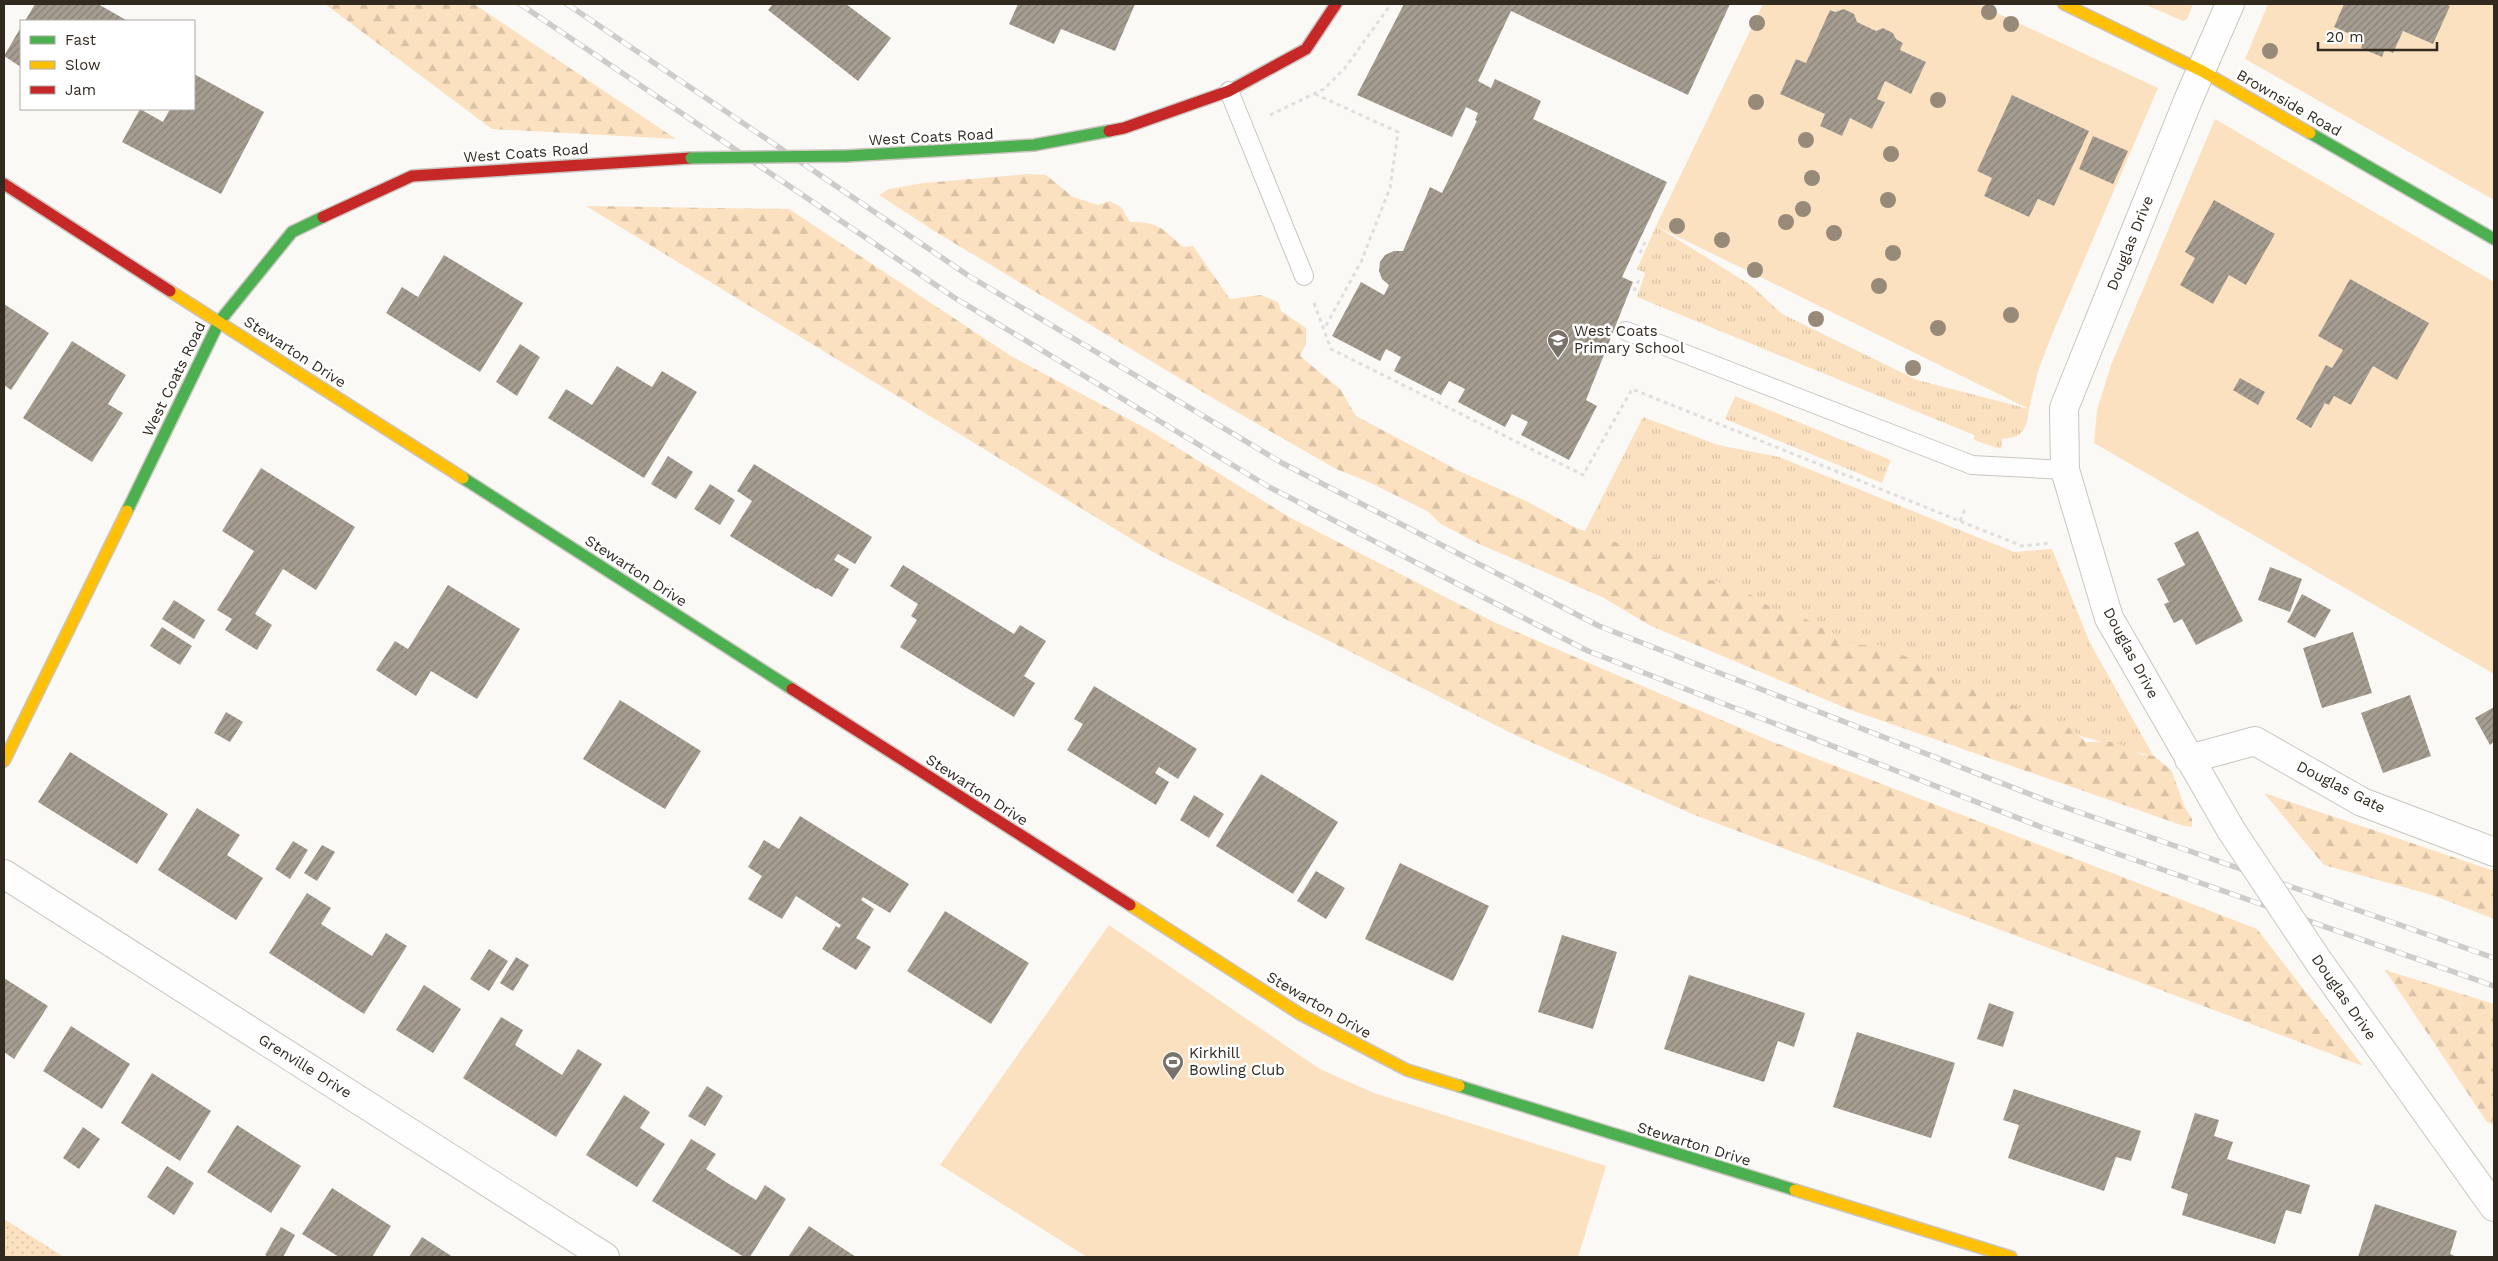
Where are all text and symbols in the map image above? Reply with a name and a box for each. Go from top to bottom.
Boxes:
legend [20,20,195,110]
scale bar [2318,20,2437,52]
text: 20 m [2326,28,2364,46]
text: Fast [65,31,97,49]
text: Slow [65,56,101,74]
street label: Brownside Road [2233,66,2345,140]
text: Jam [65,81,96,99]
street label: West Coats Road [868,125,994,149]
street label: West Coats Road [463,140,589,166]
street label: Douglas Drive [2103,193,2157,293]
street label: Stewarton Drive [241,312,349,392]
street label: West Coats Road [138,319,210,439]
place label: West Coats Primary School [1574,322,1685,357]
school or university icon: West Coats Primary School [1546,328,1570,359]
street label: Stewarton Drive [582,531,690,611]
street label: Douglas Drive [2099,604,2163,702]
street label: Stewarton Drive [923,750,1031,830]
street label: Douglas Gate [2294,757,2388,817]
street label: Douglas Drive [2308,951,2380,1043]
street label: Stewarton Drive [1263,968,1375,1042]
street label: Grenville Drive [255,1030,355,1102]
place label: Kirkhill Bowling Club [1189,1044,1285,1079]
sports icon: Kirkhill Bowling Club [1161,1050,1185,1081]
street label: Stewarton Drive [1635,1118,1753,1170]

